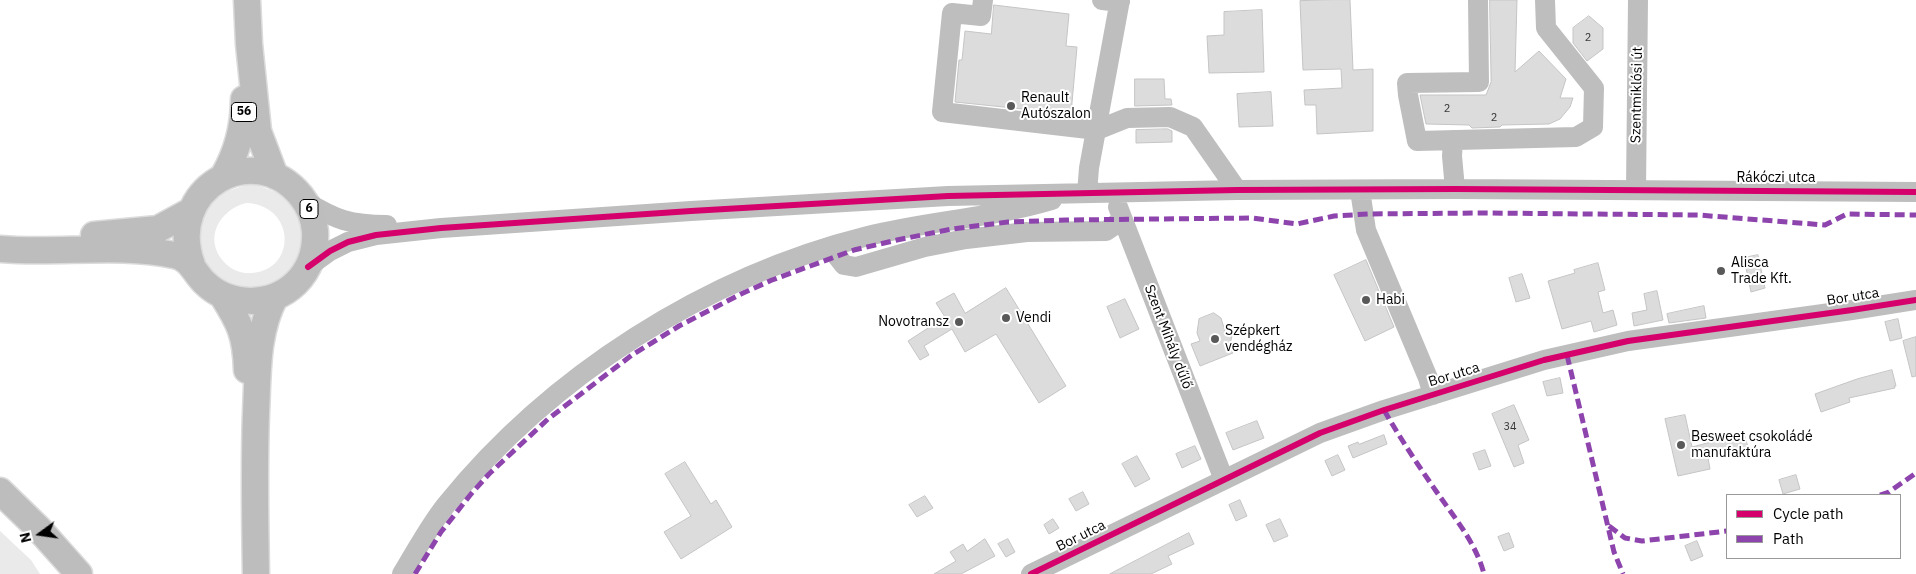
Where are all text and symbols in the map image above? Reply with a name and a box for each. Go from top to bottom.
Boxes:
house number: 2 [1585,31,1591,45]
street label: Szentmiklósi út [1628,47,1646,143]
place label: Renault Autószalon [1021,90,1091,122]
marker: Renault Autószalon [1005,100,1017,112]
road number: 56 [232,102,256,121]
house number: 2 [1444,102,1450,116]
house number: 2 [1491,111,1497,125]
street label: Rákóczi utca [1737,170,1815,186]
road number: 6 [300,200,318,218]
place label: Alisca Trade Kft. [1731,255,1792,288]
marker: Alisca Trade Kft. [1715,265,1727,277]
street label: Szent Mihály dűlő [1140,282,1196,392]
street label: Bor utca [1826,285,1880,309]
place label: Habi [1376,292,1405,308]
marker: Habi [1360,294,1372,306]
place label: Vendi [1016,310,1051,326]
marker: Vendi [1000,312,1012,324]
place label: Novotransz [878,314,949,330]
marker: Novotransz [953,316,965,328]
place label: Szépkert vendégház [1225,323,1293,356]
marker: Szépkert vendégház [1209,333,1221,345]
street label: Bor utca [1426,359,1482,391]
house number: 34 [1503,420,1517,434]
place label: Besweet csokoládé manufaktúra [1691,429,1813,462]
marker: Besweet csokoládé manufaktúra [1675,439,1687,451]
legend [1726,494,1901,559]
text: Cycle path [1773,504,1844,523]
north arrow [15,509,65,559]
street label: Bor utca [1054,517,1108,555]
text: Path [1773,529,1804,548]
text: N [15,531,35,545]

